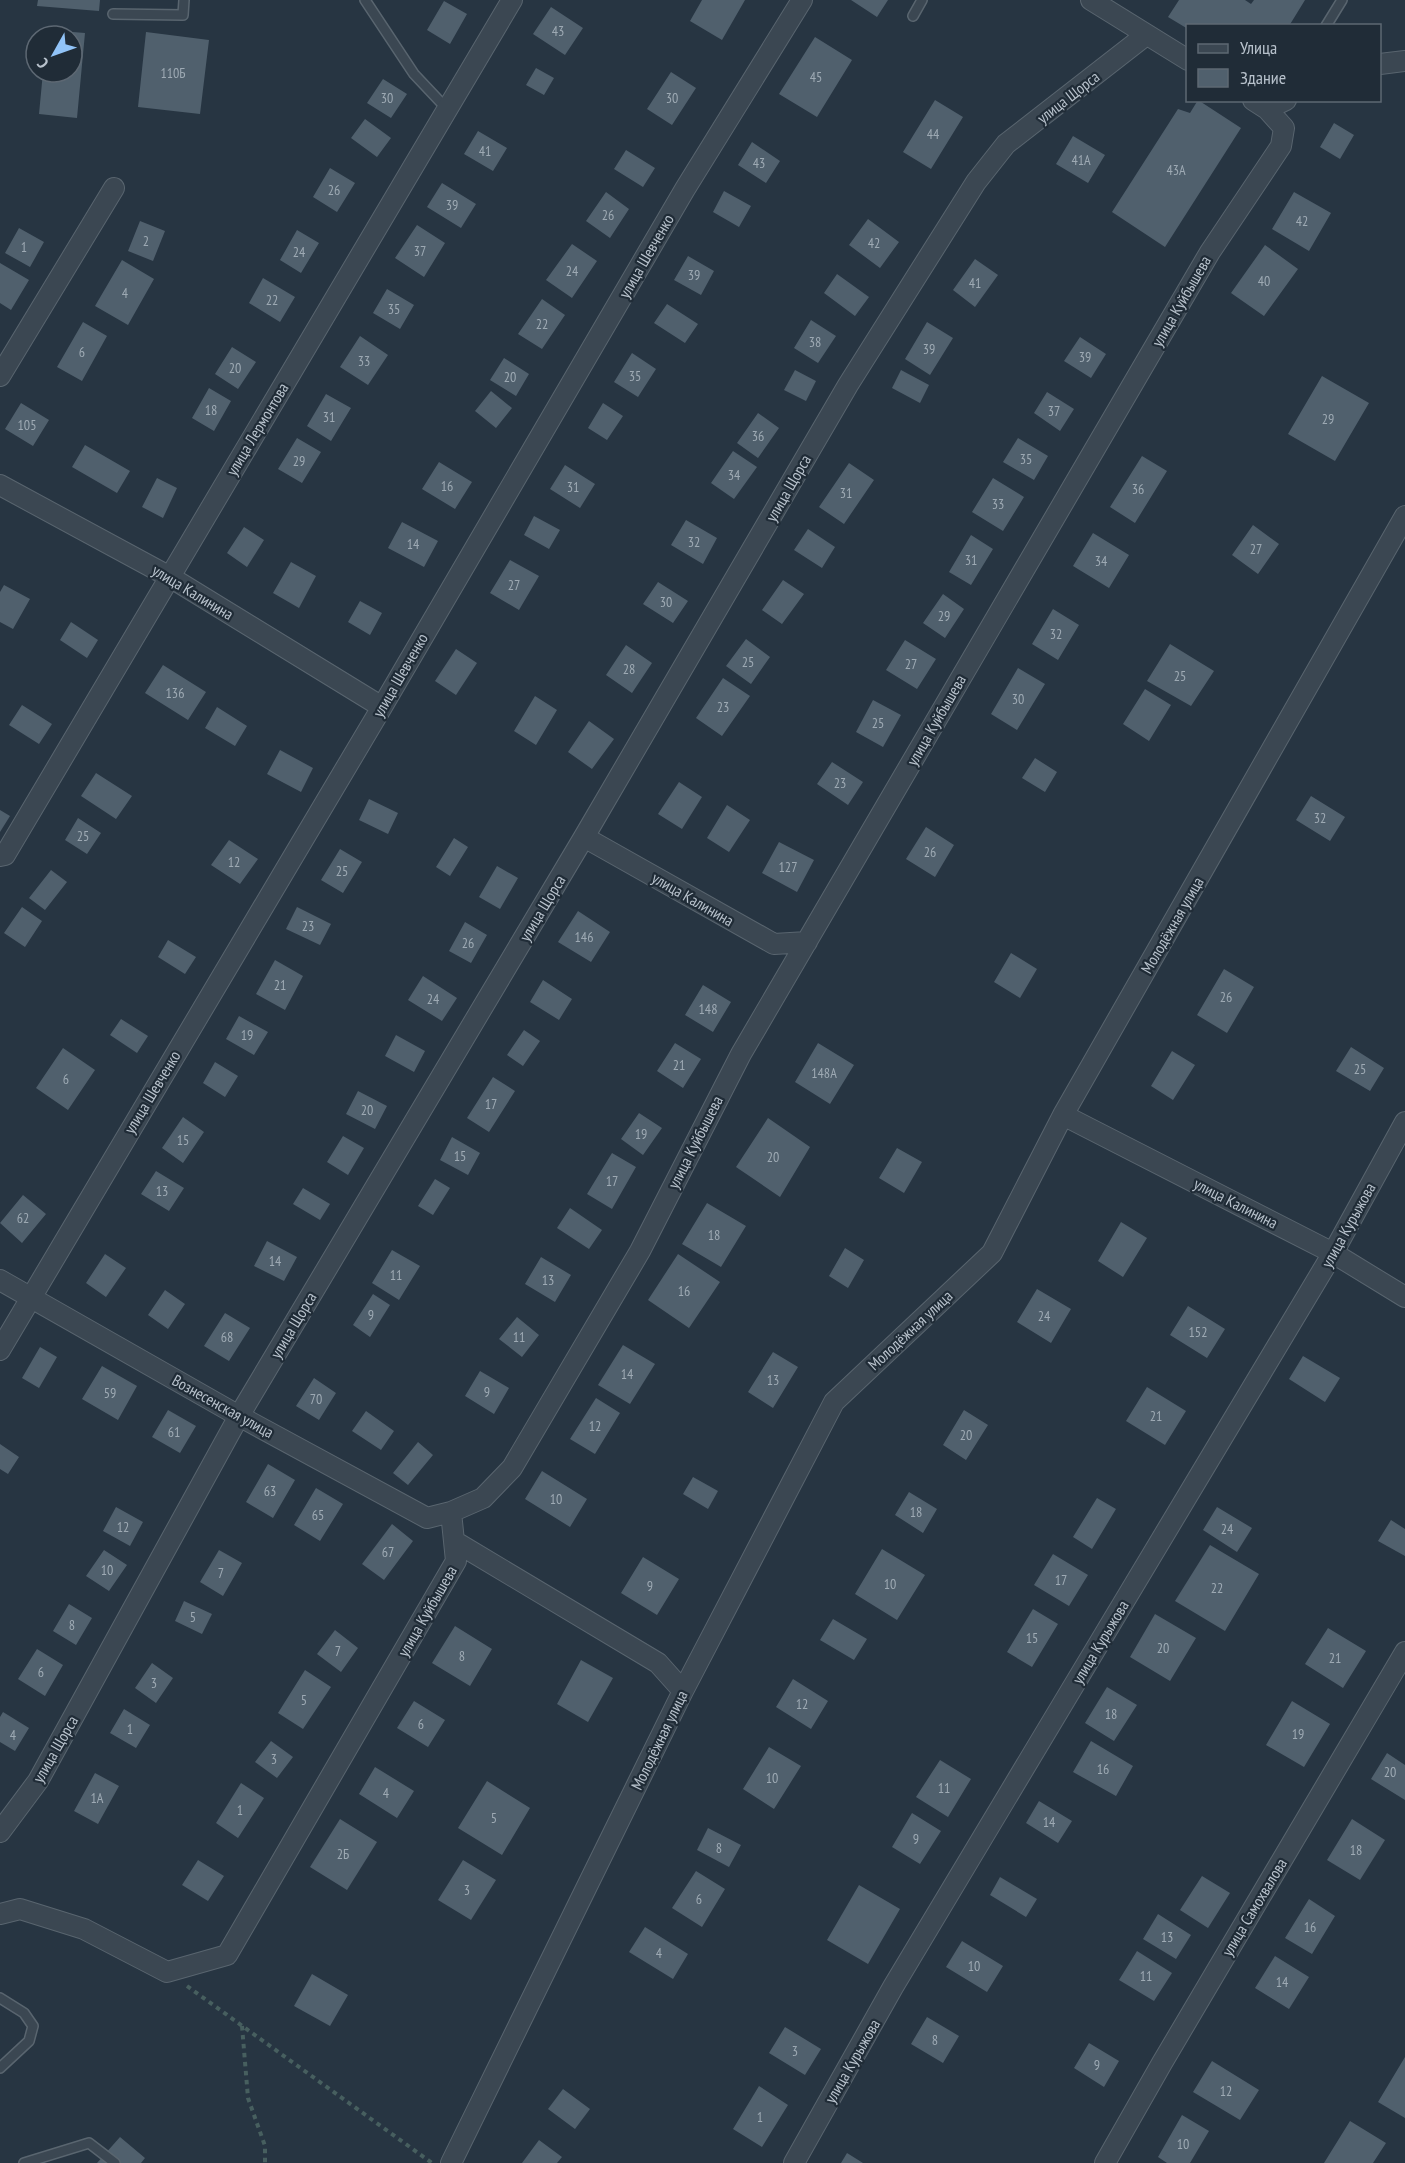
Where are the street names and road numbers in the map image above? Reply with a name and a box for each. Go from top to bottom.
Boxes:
street label: улица Щорса [1033,66,1103,128]
street label: улица Шевченко [614,211,678,301]
street label: улица Куйбышева [1147,252,1215,350]
street label: улица Лермонтова [221,379,293,479]
street label: улица Щорса [761,451,815,525]
street label: улица Калинина [149,560,237,624]
street label: улица Шевченко [368,630,432,720]
street label: улица Куйбышева [902,671,970,769]
street label: улица Калинина [648,867,738,931]
street label: улица Щорса [514,871,570,945]
street label: Молодёжная улица [1136,873,1208,977]
street label: улица Шевченко [119,1047,185,1137]
street label: улица Куйбышева [663,1092,727,1192]
street label: улица Калинина [1191,1173,1281,1233]
street label: улица Курыжова [1317,1179,1379,1271]
street label: Молодёжная улица [864,1286,956,1374]
street label: улица Щорса [265,1288,321,1362]
street label: Вознесенская улица [169,1370,277,1442]
street label: улица Куйбышева [393,1562,461,1660]
street label: улица Курыжова [1067,1597,1133,1687]
street label: Молодёжная улица [626,1687,692,1793]
street label: улица Щорса [28,1712,82,1786]
street label: улица Самохвалова [1217,1854,1291,1960]
street label: улица Курыжова [820,2015,884,2107]

